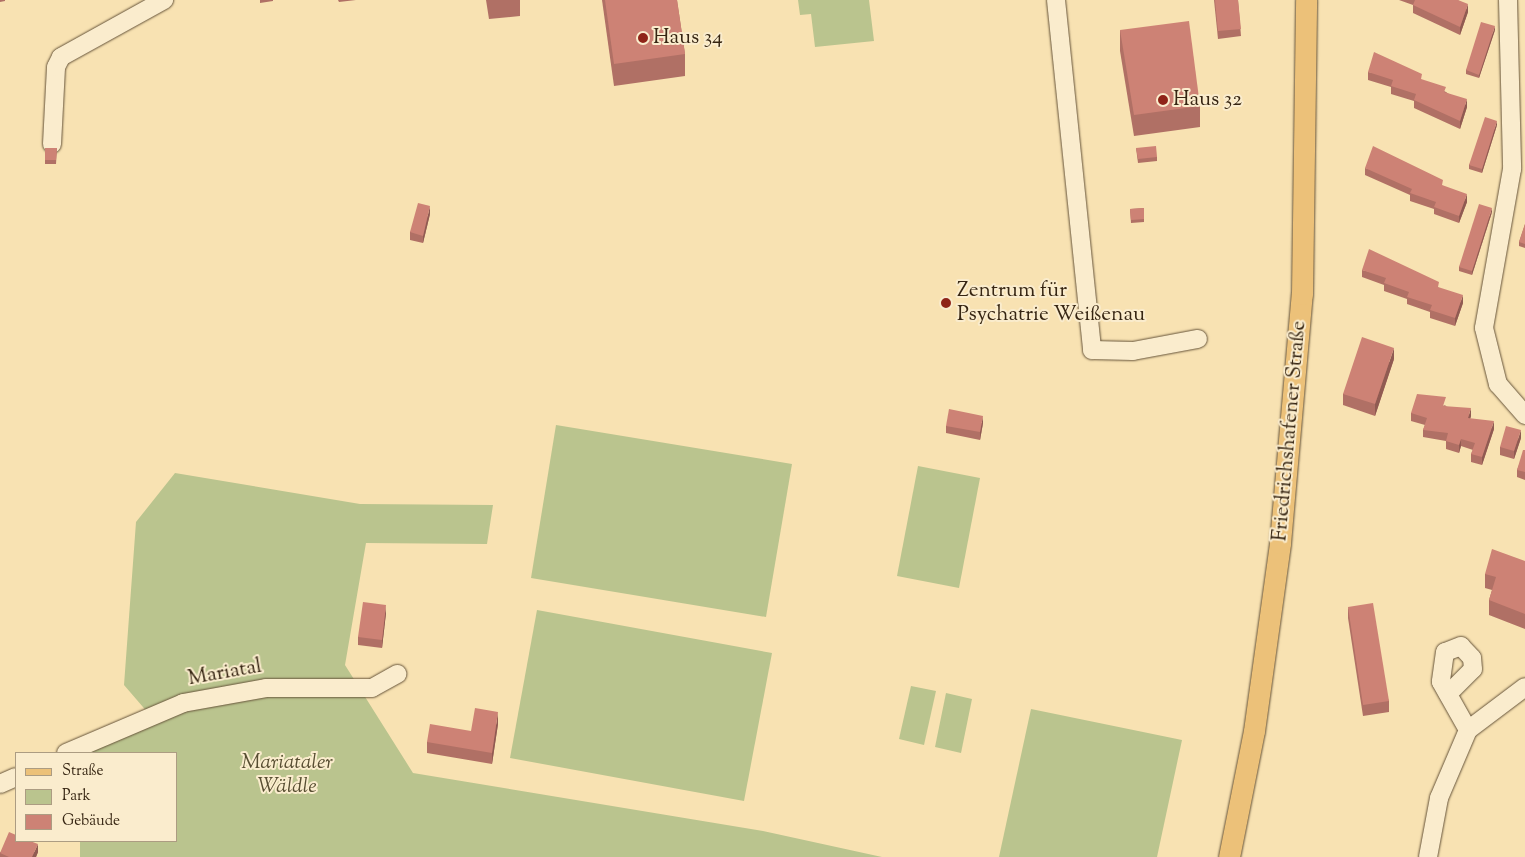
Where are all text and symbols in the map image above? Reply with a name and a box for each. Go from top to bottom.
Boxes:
place label: Haus 34 [653,25,723,51]
marker: Haus 34 [637,32,649,44]
place label: Haus 32 [1173,87,1242,113]
marker: Haus 32 [1157,94,1169,106]
place label: Zentrum für Psychatrie Weißenau [957,278,1145,328]
marker: Zentrum für Psychatrie Weißenau [939,296,953,310]
street label: Friedrichshafener Straße [1268,320,1312,542]
street label: Mariatal [186,654,264,692]
park label: Mariataler Wäldle [241,750,333,800]
legend [15,752,178,842]
text: Straße [62,761,104,782]
text: Park [62,786,91,807]
text: Gebäude [62,811,120,832]

